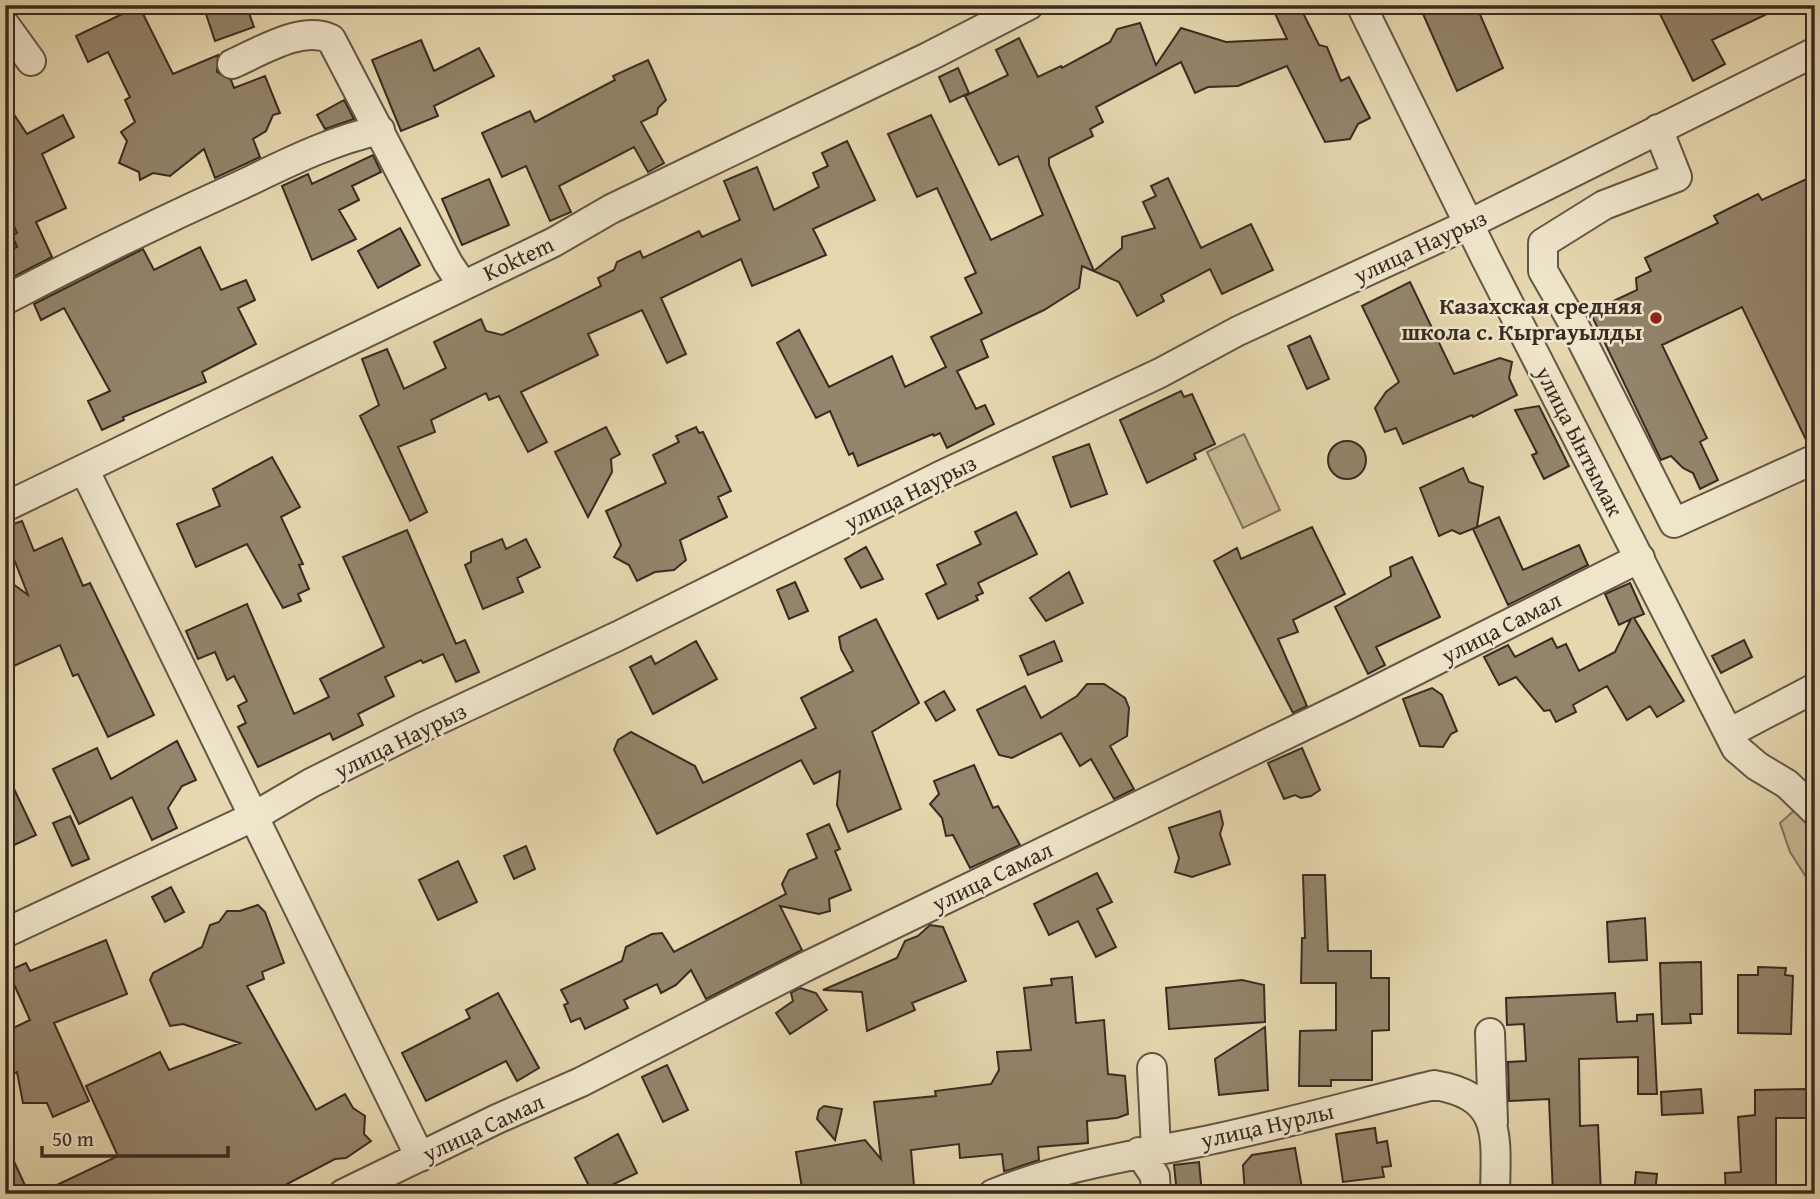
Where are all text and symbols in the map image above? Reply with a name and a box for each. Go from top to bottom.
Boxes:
street label: улица Наурыз [1347,201,1492,292]
street label: Koktem [477,227,559,289]
place label: Казахская средняя школа с. Кыргауылды [1402,289,1642,348]
marker: Казахская средняя школа с. Кыргауылды [1648,310,1664,326]
street label: улица Ынтымак [1527,359,1632,522]
street label: улица Наурыз [837,446,982,539]
street label: улица Самал [1434,582,1567,672]
street label: улица Наурыз [327,694,472,787]
street label: улица Самал [925,832,1058,920]
street label: улица Самал [416,1084,549,1170]
street label: улица Нурлы [1196,1094,1337,1157]
scale bar [42,1115,228,1159]
text: 50 m [52,1123,94,1154]

